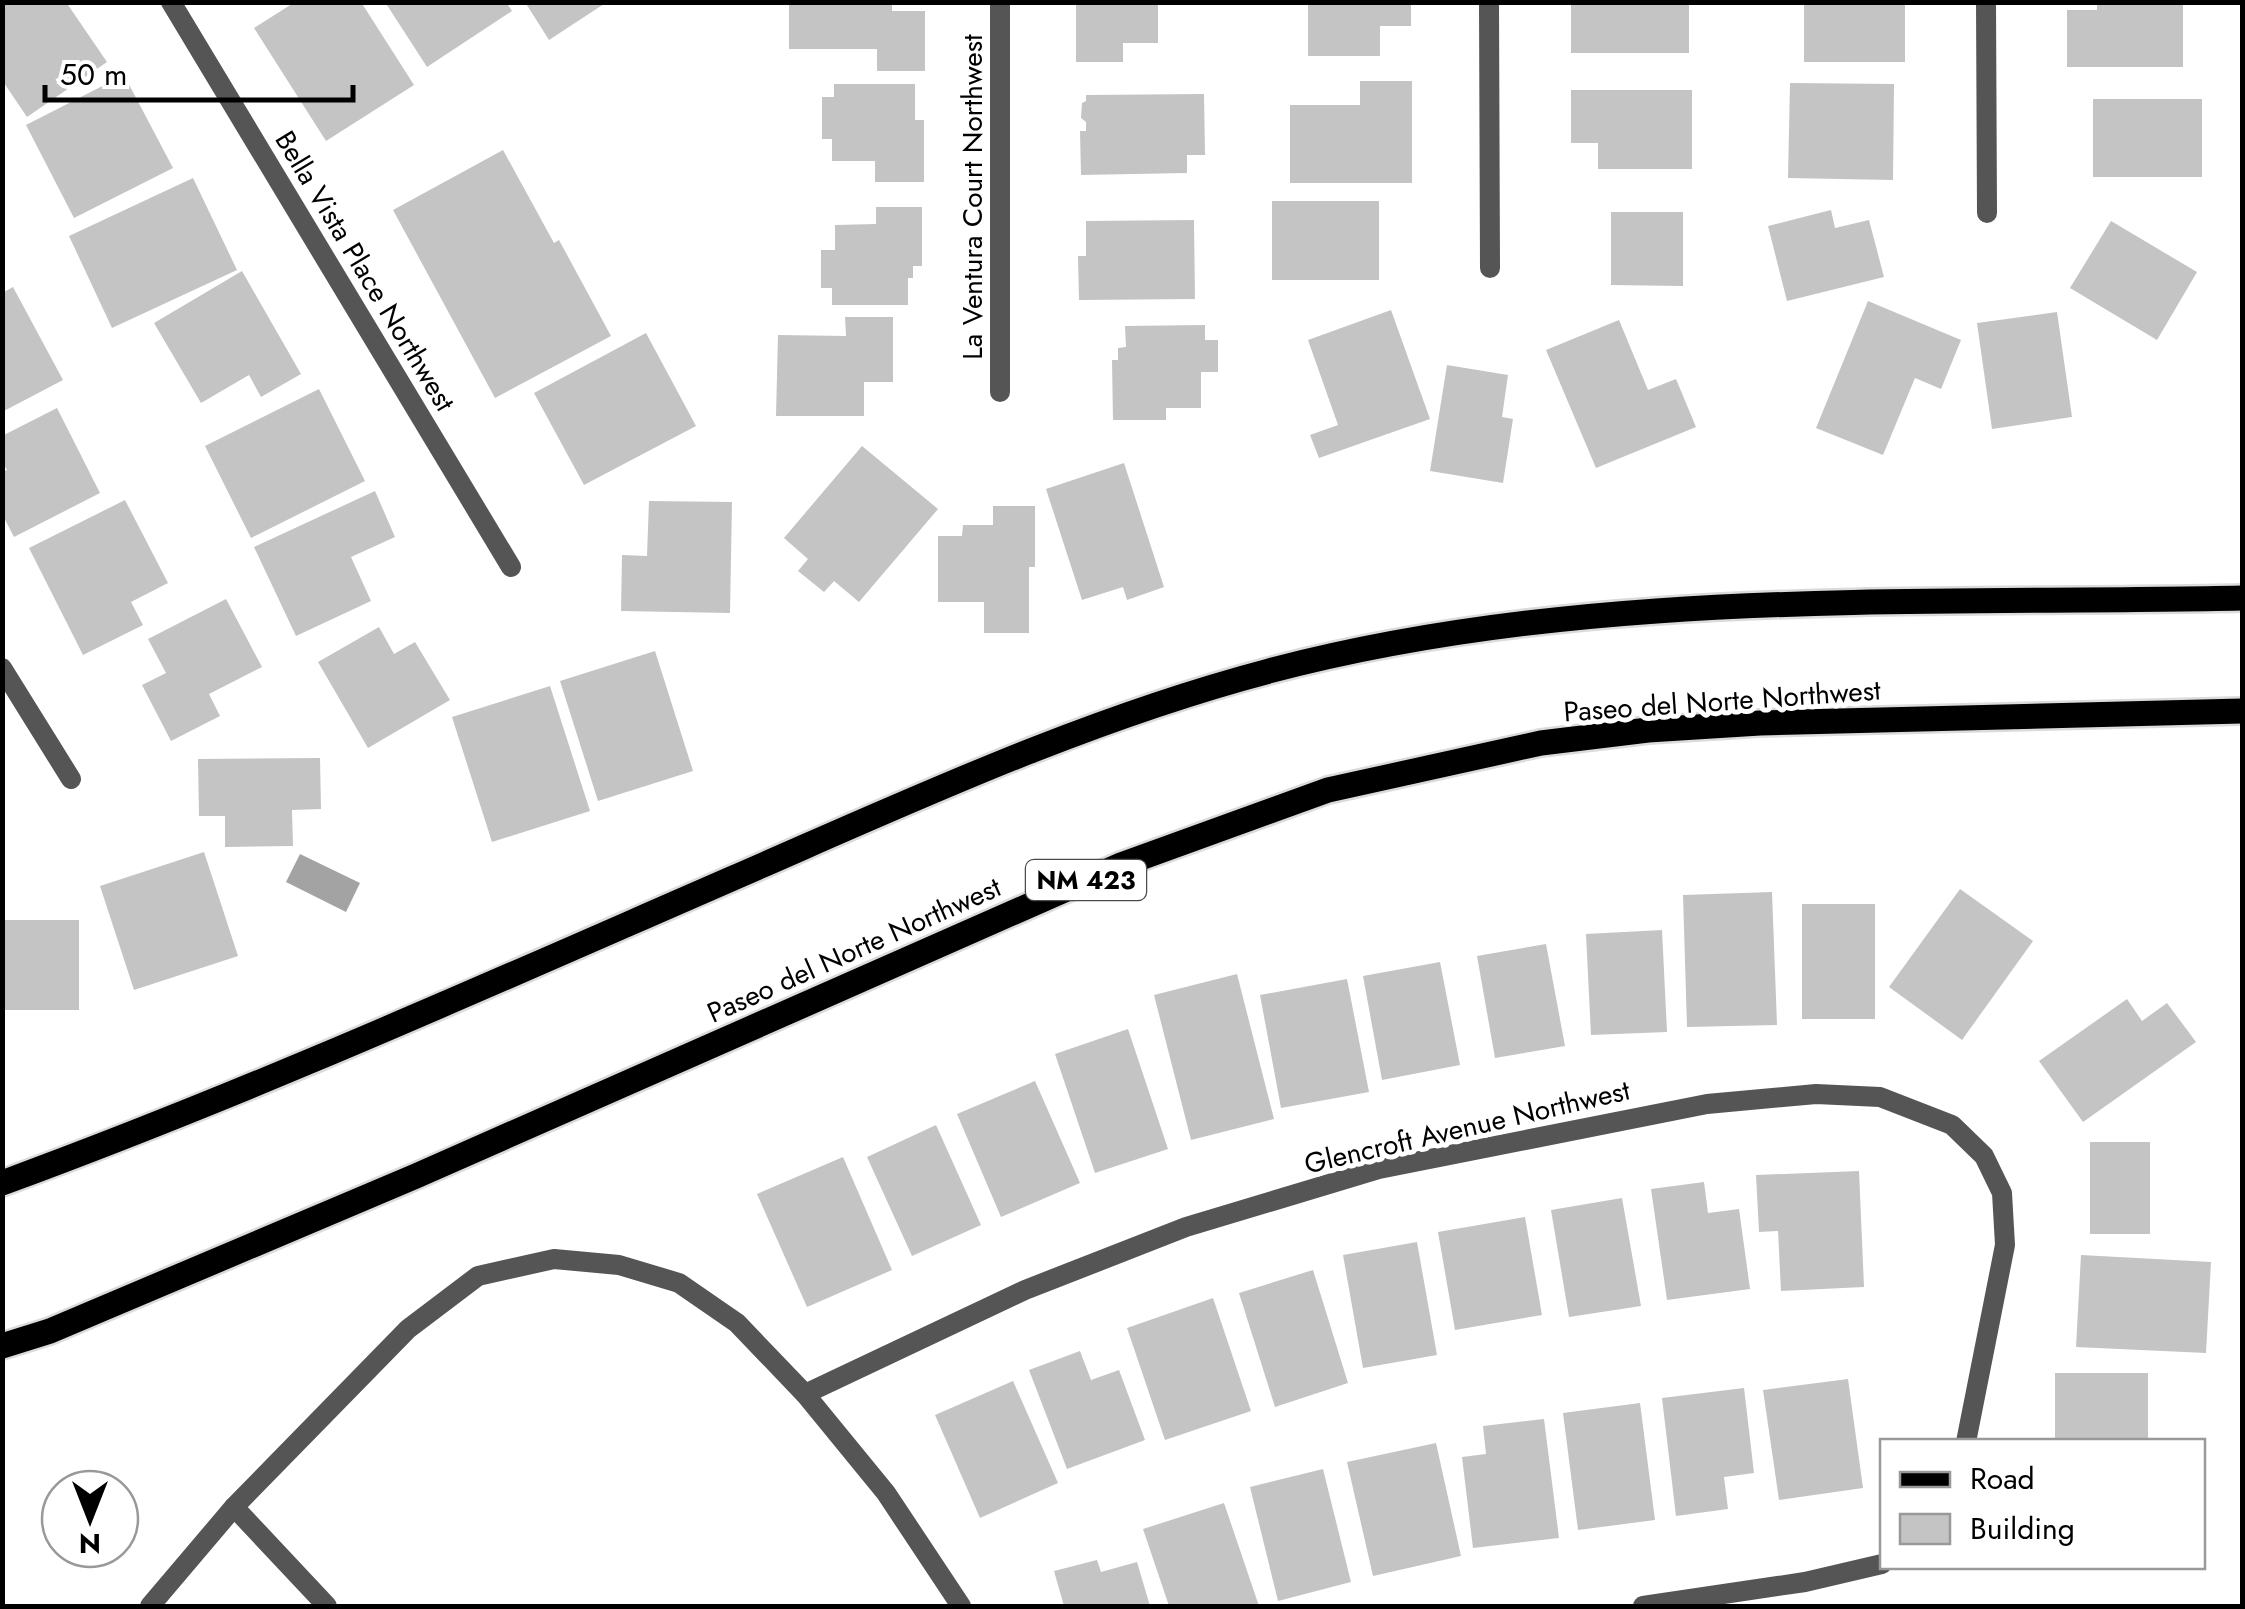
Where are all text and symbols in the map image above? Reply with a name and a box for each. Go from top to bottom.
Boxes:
street label: La Ventura Court Northwest [952,34,993,360]
scale bar [45,40,352,102]
text: 50 m [60,53,127,96]
street label: Bella Vista Place Northwest [265,123,465,419]
street label: Paseo del Norte Northwest [1562,669,1882,733]
road number: NM 423 [1026,860,1146,900]
street label: Paseo del Norte Northwest [701,867,1008,1033]
street label: Glencroft Avenue Northwest [1300,1070,1634,1184]
legend [1880,1439,2205,1569]
text: Road [1970,1457,2035,1500]
north arrow [40,1469,140,1569]
text: Building [1970,1507,2075,1550]
text: N [79,1523,101,1564]

